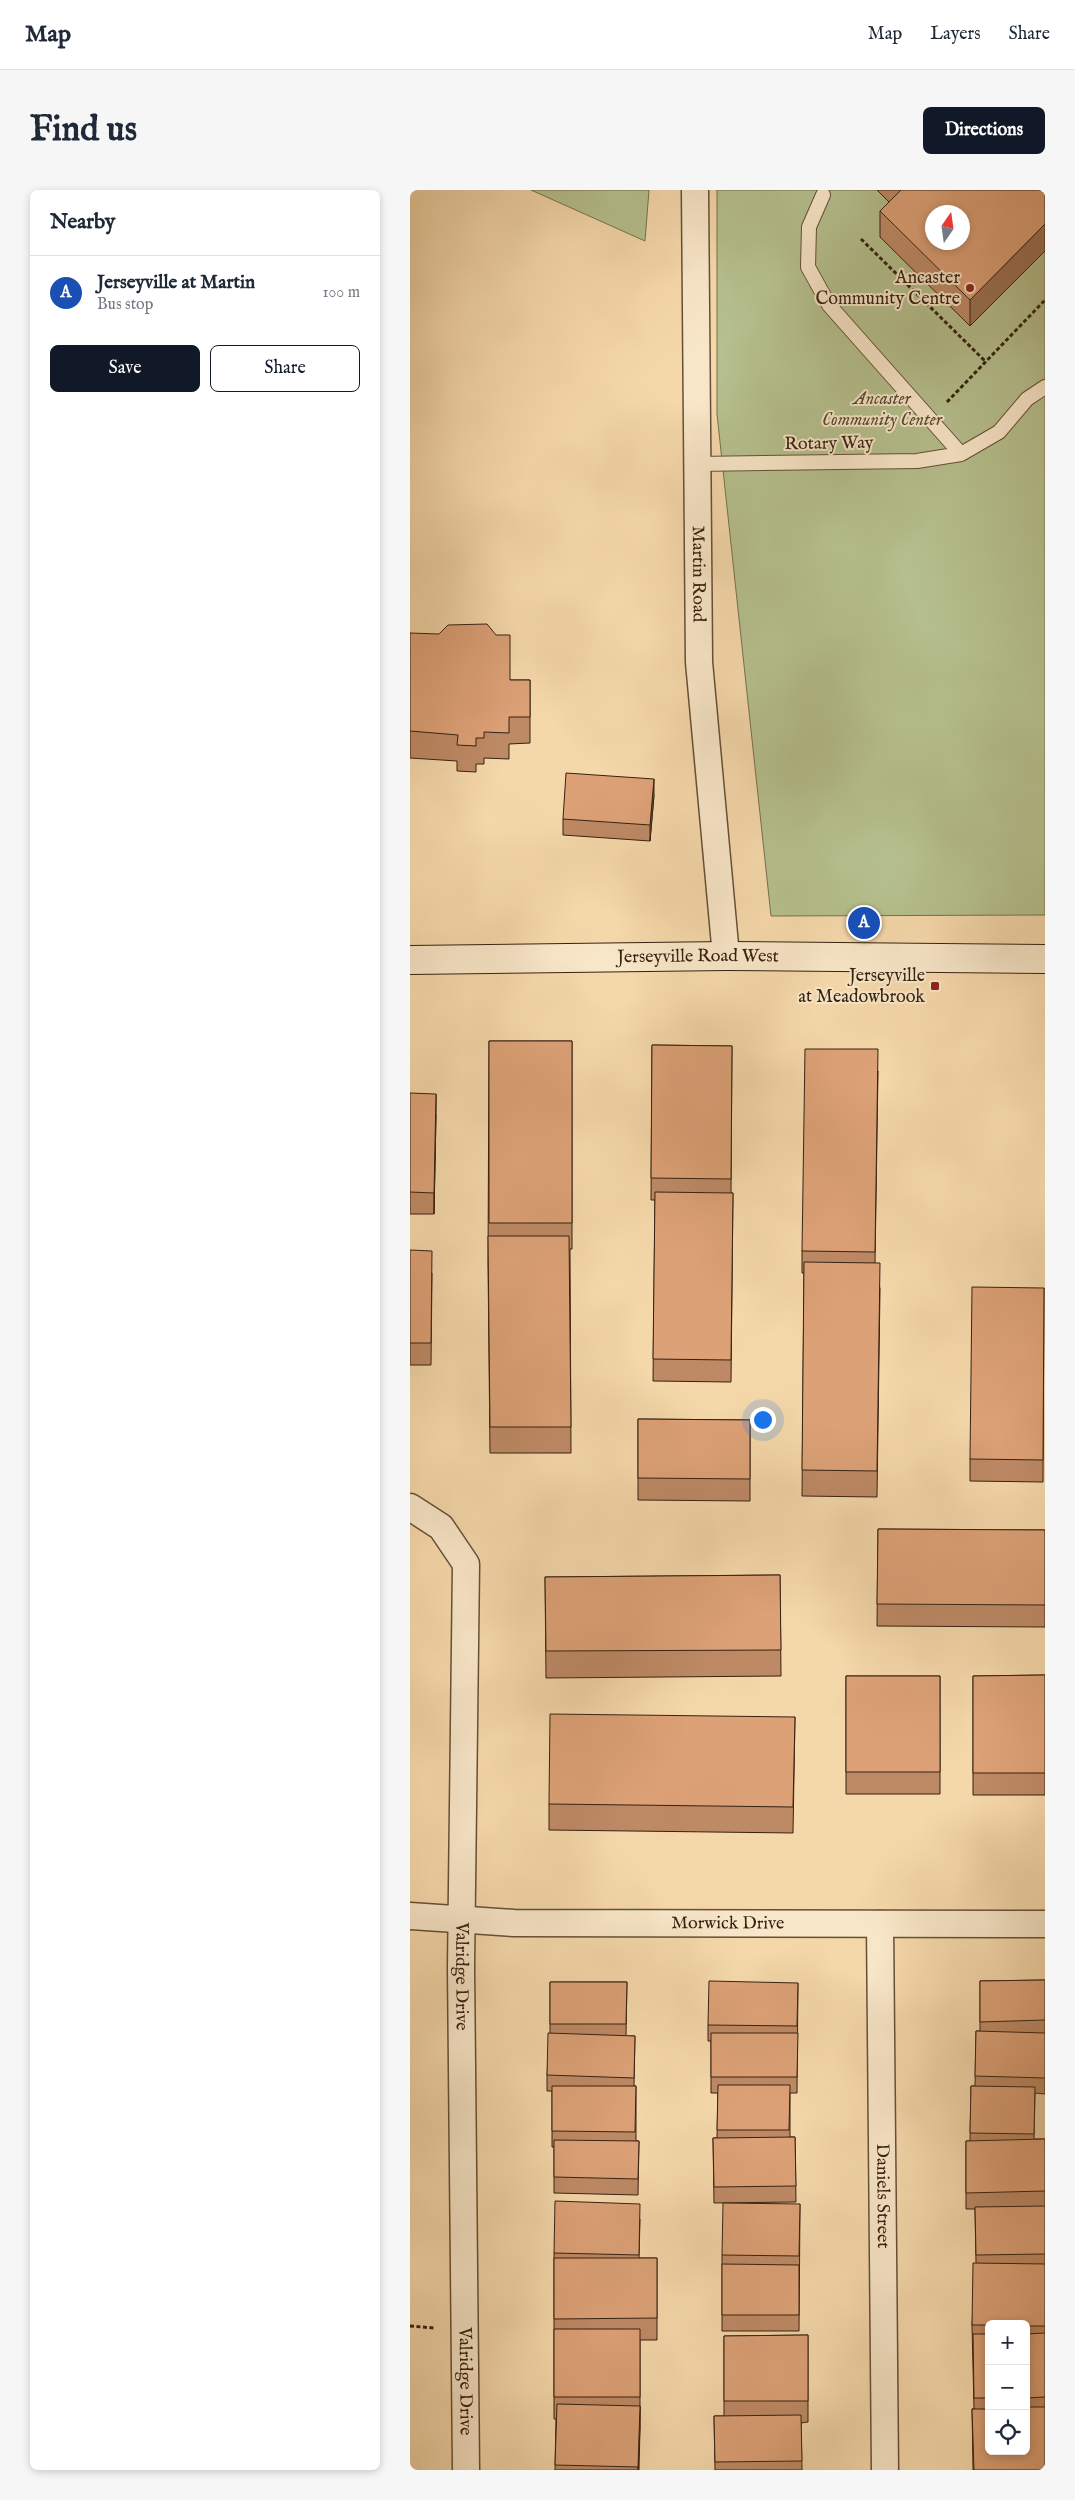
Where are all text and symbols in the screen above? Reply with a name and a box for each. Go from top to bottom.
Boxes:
text: Map [25,19,71,50]
text: Map [868,23,902,46]
text: Layers [930,23,981,46]
text: Share [1009,23,1050,46]
button: Directions [923,107,1045,154]
text: Find us [30,108,137,153]
north arrow [925,205,970,250]
text: Nearby [50,209,115,236]
place label: Ancaster Community Centre [815,267,960,311]
text: Jerseyville at Martin [97,271,255,295]
marker: Ancaster Community Centre [964,282,976,294]
text: A [61,283,71,303]
text: 100 m [323,283,360,303]
text: Bus stop [97,295,153,315]
button: Save [50,345,200,392]
button: Share [210,345,360,392]
park label: Ancaster Community Center [822,388,943,432]
street label: Rotary Way [784,432,874,456]
street label: Martin Road [686,526,710,623]
pin: A [848,904,880,942]
street label: Jerseyville Road West [615,944,779,969]
place label: Jerseyville at Meadowbrook [798,965,925,1009]
marker: Jerseyville at Meadowbrook [929,980,941,992]
your location [750,1407,776,1433]
street label: Morwick Drive [671,1912,784,1935]
street label: Valridge Drive [449,1921,473,2031]
street label: Daniels Street [871,2143,894,2248]
map controls [985,2320,1030,2455]
button: + [985,2320,1030,2365]
street label: Valridge Drive [453,2326,477,2436]
button: − [985,2365,1030,2410]
button: locate [985,2410,1030,2455]

